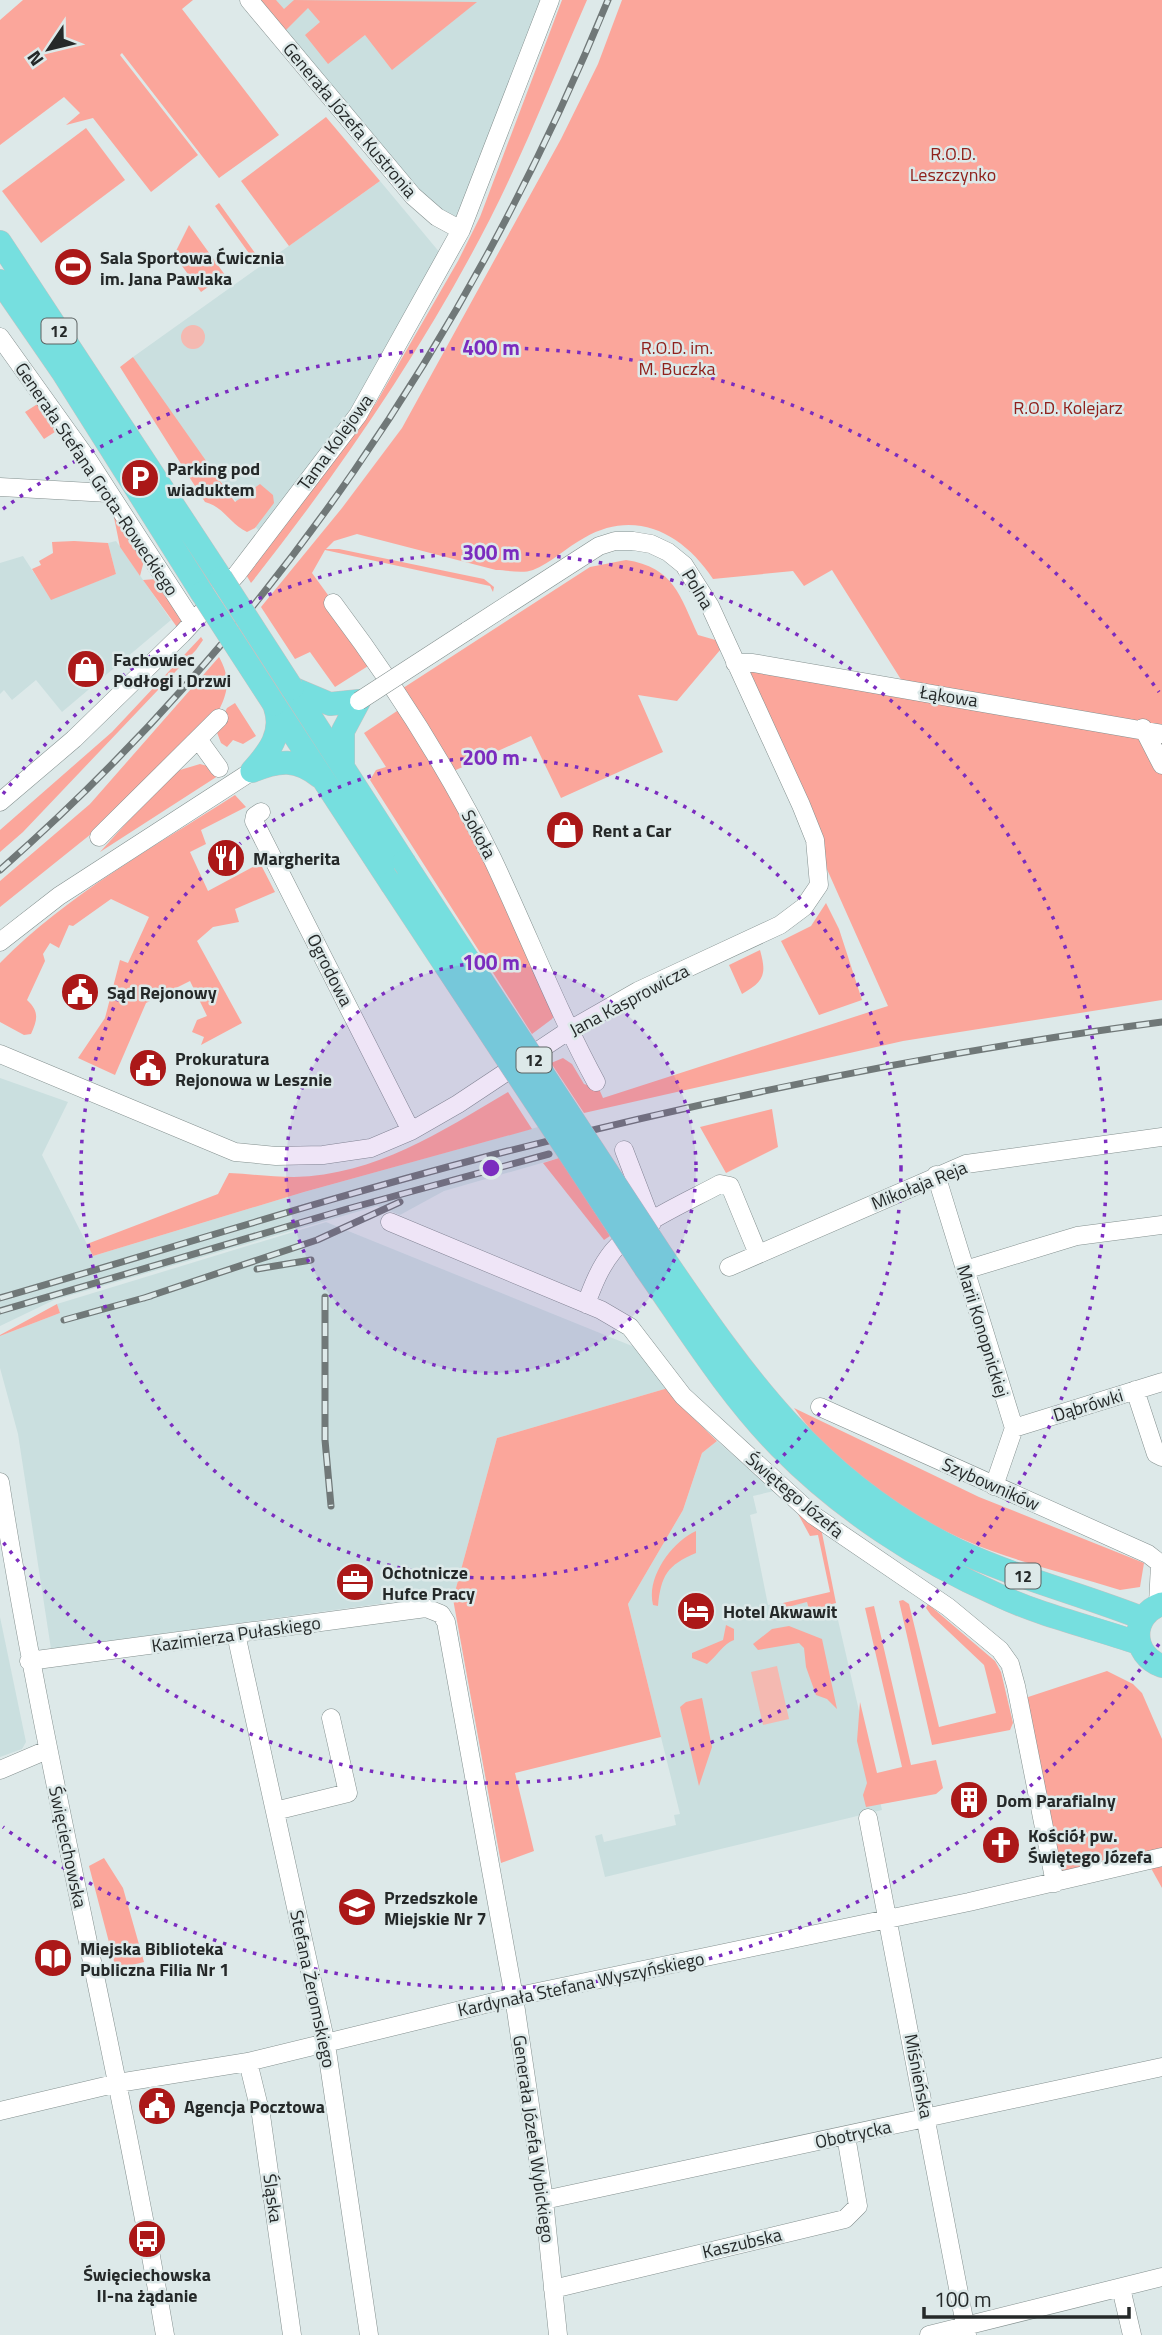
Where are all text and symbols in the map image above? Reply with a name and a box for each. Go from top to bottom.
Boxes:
north arrow [14,14,84,84]
street label: Generała Józefa Kustronia [277,36,423,204]
text: N [19,45,50,73]
park label: R.O.D. Leszczynko [910,140,996,188]
place label: Sala Sportowa Ćwicznia im. Jana Pawlaka [100,244,284,292]
sports icon: Sala Sportowa Ćwicznia im. Jana Pawlaka [52,246,94,288]
road number: 12 [42,318,76,344]
text: 400 m [462,331,520,363]
park label: R.O.D. im. M. Buczka [638,334,716,382]
street label: Generała Stefana Grota-Roweckiego [9,357,185,601]
street label: Tama Kolejowa [291,388,379,496]
park label: R.O.D. Kolejarz [1013,394,1123,421]
place label: Parking pod wiaduktem [167,455,260,503]
parking icon: Parking pod wiaduktem [119,457,161,499]
text: 300 m [462,536,520,568]
street label: Polna [675,564,721,614]
place label: Fachowiec Podłogi i Drzwi [113,646,231,694]
shop icon: Fachowiec Podłogi i Drzwi [65,648,107,690]
street label: Łąkowa [917,678,980,714]
text: 200 m [462,741,520,773]
street label: Sokoła [455,805,503,863]
shop icon: Rent a Car [544,809,586,851]
place label: Rent a Car [592,817,672,844]
restaurant icon: Margherita [205,837,247,879]
place label: Margherita [253,845,340,872]
street label: Ogrodowa [300,929,360,1011]
text: 100 m [462,946,520,978]
street label: Jana Kasprowicza [564,957,694,1043]
public building icon: Sąd Rejonowy [59,971,101,1013]
place label: Sąd Rejonowy [107,979,217,1006]
place label: Prokuratura Rejonowa w Lesznie [175,1045,332,1093]
public building icon: Prokuratura Rejonowa w Lesznie [127,1047,169,1089]
road number: 12 [516,1048,552,1072]
street label: Mikołaja Reja [867,1153,971,1217]
centre of rings [479,1156,503,1180]
street label: Marii Konopnickiej [950,1261,1016,1401]
street label: Dąbrówki [1050,1382,1126,1428]
street label: Świętego Józefa [740,1446,850,1544]
street label: Szybowników [938,1450,1044,1518]
place label: Ochotnicze Hufce Pracy [382,1559,475,1607]
office icon: Ochotnicze Hufce Pracy [334,1561,376,1603]
road number: 12 [1006,1564,1040,1588]
hotel icon: Hotel Akwawit [675,1590,717,1632]
place label: Hotel Akwawit [723,1598,838,1625]
street label: Kazimierza Pułaskiego [150,1609,322,1659]
building icon: Dom Parafialny [948,1779,990,1821]
street label: Święciechowska [42,1784,94,1910]
place label: Dom Parafialny [996,1787,1116,1814]
place label: Kościół pw. Świętego Józefa [1028,1822,1152,1870]
church icon: Kościół pw. Świętego Józefa [980,1824,1022,1866]
place label: Przedszkole Miejskie Nr 7 [384,1884,487,1932]
school or university icon: Przedszkole Miejskie Nr 7 [336,1886,378,1928]
street label: Stefana Żeromskiego [283,1908,343,2070]
place label: Miejska Biblioteka Publiczna Filia Nr 1 [80,1935,229,1983]
library icon: Miejska Biblioteka Publiczna Filia Nr 1 [32,1937,74,1979]
street label: Kardynała Stefana Wyszyńskiego [455,1945,707,2023]
street label: Miśnieńska [898,2031,940,2121]
street label: Generała Józefa Wybickiego [506,2033,562,2245]
public building icon: Agencja Pocztowa [136,2085,178,2127]
place label: Agencja Pocztowa [184,2093,325,2120]
street label: Obotrycka [812,2113,894,2155]
street label: Śląska [256,2172,290,2224]
bus stop icon: Święciechowska II-na żądanie [126,2218,168,2260]
street label: Kaszubska [700,2221,784,2265]
place label: Święciechowska II-na żądanie [83,2261,211,2309]
scale bar [924,2276,1129,2320]
text: 100 m [934,2283,991,2315]

